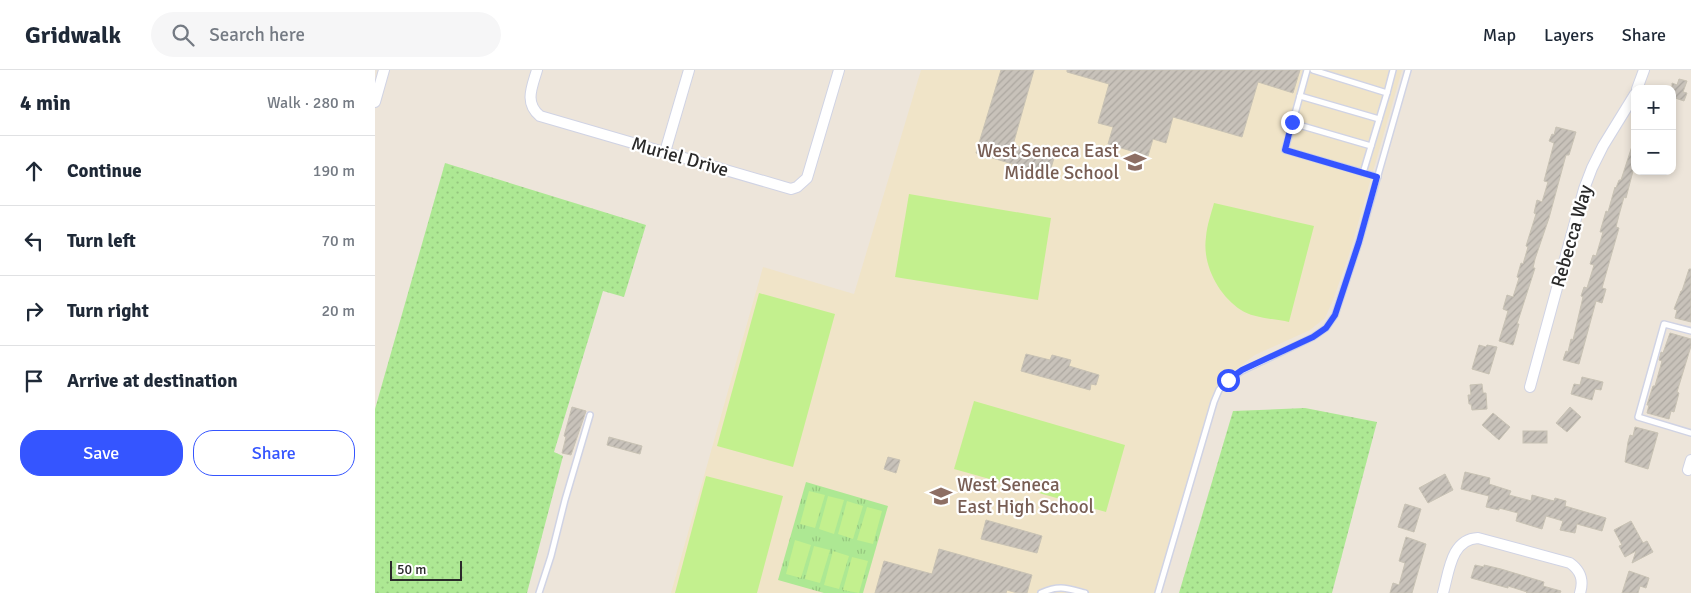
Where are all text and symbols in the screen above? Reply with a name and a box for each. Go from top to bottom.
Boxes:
search box [151,12,501,57]
text: Gridwalk [25,20,121,50]
icon: search [169,21,197,49]
text: Search here [209,23,305,47]
text: Map [1483,24,1516,46]
text: Layers [1544,24,1594,46]
text: Share [1622,24,1666,46]
map controls [1631,85,1676,175]
button: + [1631,85,1676,130]
text: 4 min [20,90,71,116]
text: Walk · 280 m [267,93,355,113]
route end [1281,111,1304,134]
button: − [1631,130,1676,175]
street label: Muriel Drive [629,132,731,182]
place label: West Seneca East Middle School [977,139,1119,185]
school or university icon: West Seneca East Middle School [1122,149,1148,175]
icon: ahead [20,157,48,185]
text: Continue [67,159,142,183]
text: 190 m [313,161,355,181]
street label: Rebecca Way [1546,182,1598,290]
icon: left [20,227,48,255]
text: Turn left [67,229,136,253]
text: 70 m [321,231,355,251]
icon: right [20,297,48,325]
text: Turn right [67,299,149,323]
text: 20 m [321,301,355,321]
icon: arrive [20,367,48,395]
text: Arrive at destination [67,369,238,393]
route start [1217,369,1240,392]
button: Save [20,430,183,476]
button: Share [193,430,355,476]
place label: West Seneca East High School [957,473,1094,519]
school or university icon: West Seneca East High School [928,483,954,509]
scale bar [390,558,463,581]
text: 50 m [397,561,426,578]

